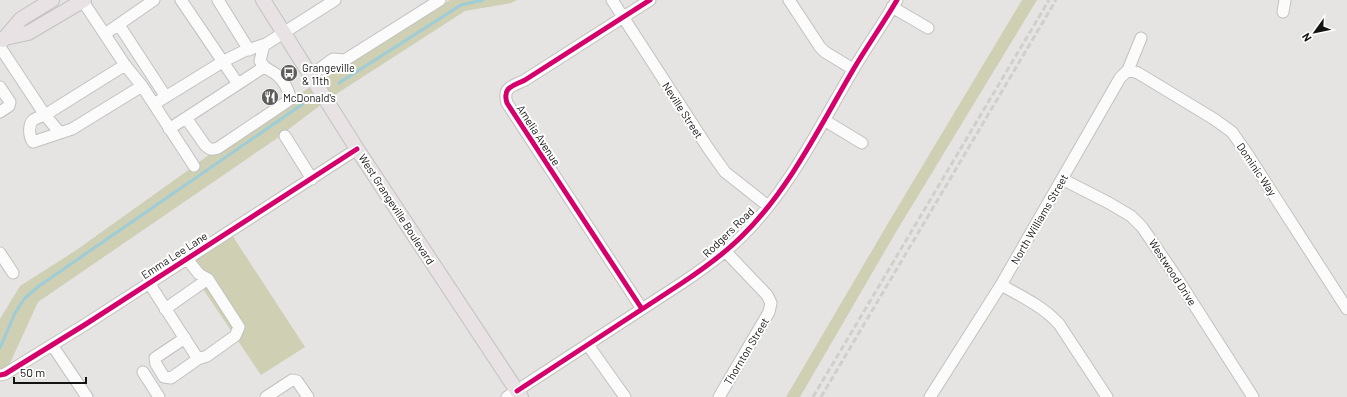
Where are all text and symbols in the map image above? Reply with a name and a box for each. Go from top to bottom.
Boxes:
north arrow [1295,12,1335,52]
text: N [1299,31,1314,44]
place label: Grangeville & 11th [302,61,355,87]
bus stop icon: Grangeville & 11th [279,63,299,83]
street label: Neville Street [660,79,706,141]
restaurant icon: McDonald's [260,87,280,107]
place label: McDonald's [283,91,336,104]
street label: Amelia Avenue [515,102,563,168]
street label: Dominic Way [1235,140,1279,198]
street label: West Grangeville Boulevard [356,151,438,267]
street label: North Williams Street [1008,171,1070,267]
street label: Rodgers Road [700,204,756,260]
street label: Emma Lee Lane [138,229,210,281]
street label: Westwood Drive [1147,236,1199,308]
street label: Thornton Street [721,315,771,387]
scale bar [14,359,86,385]
text: 50 m [20,365,45,379]

